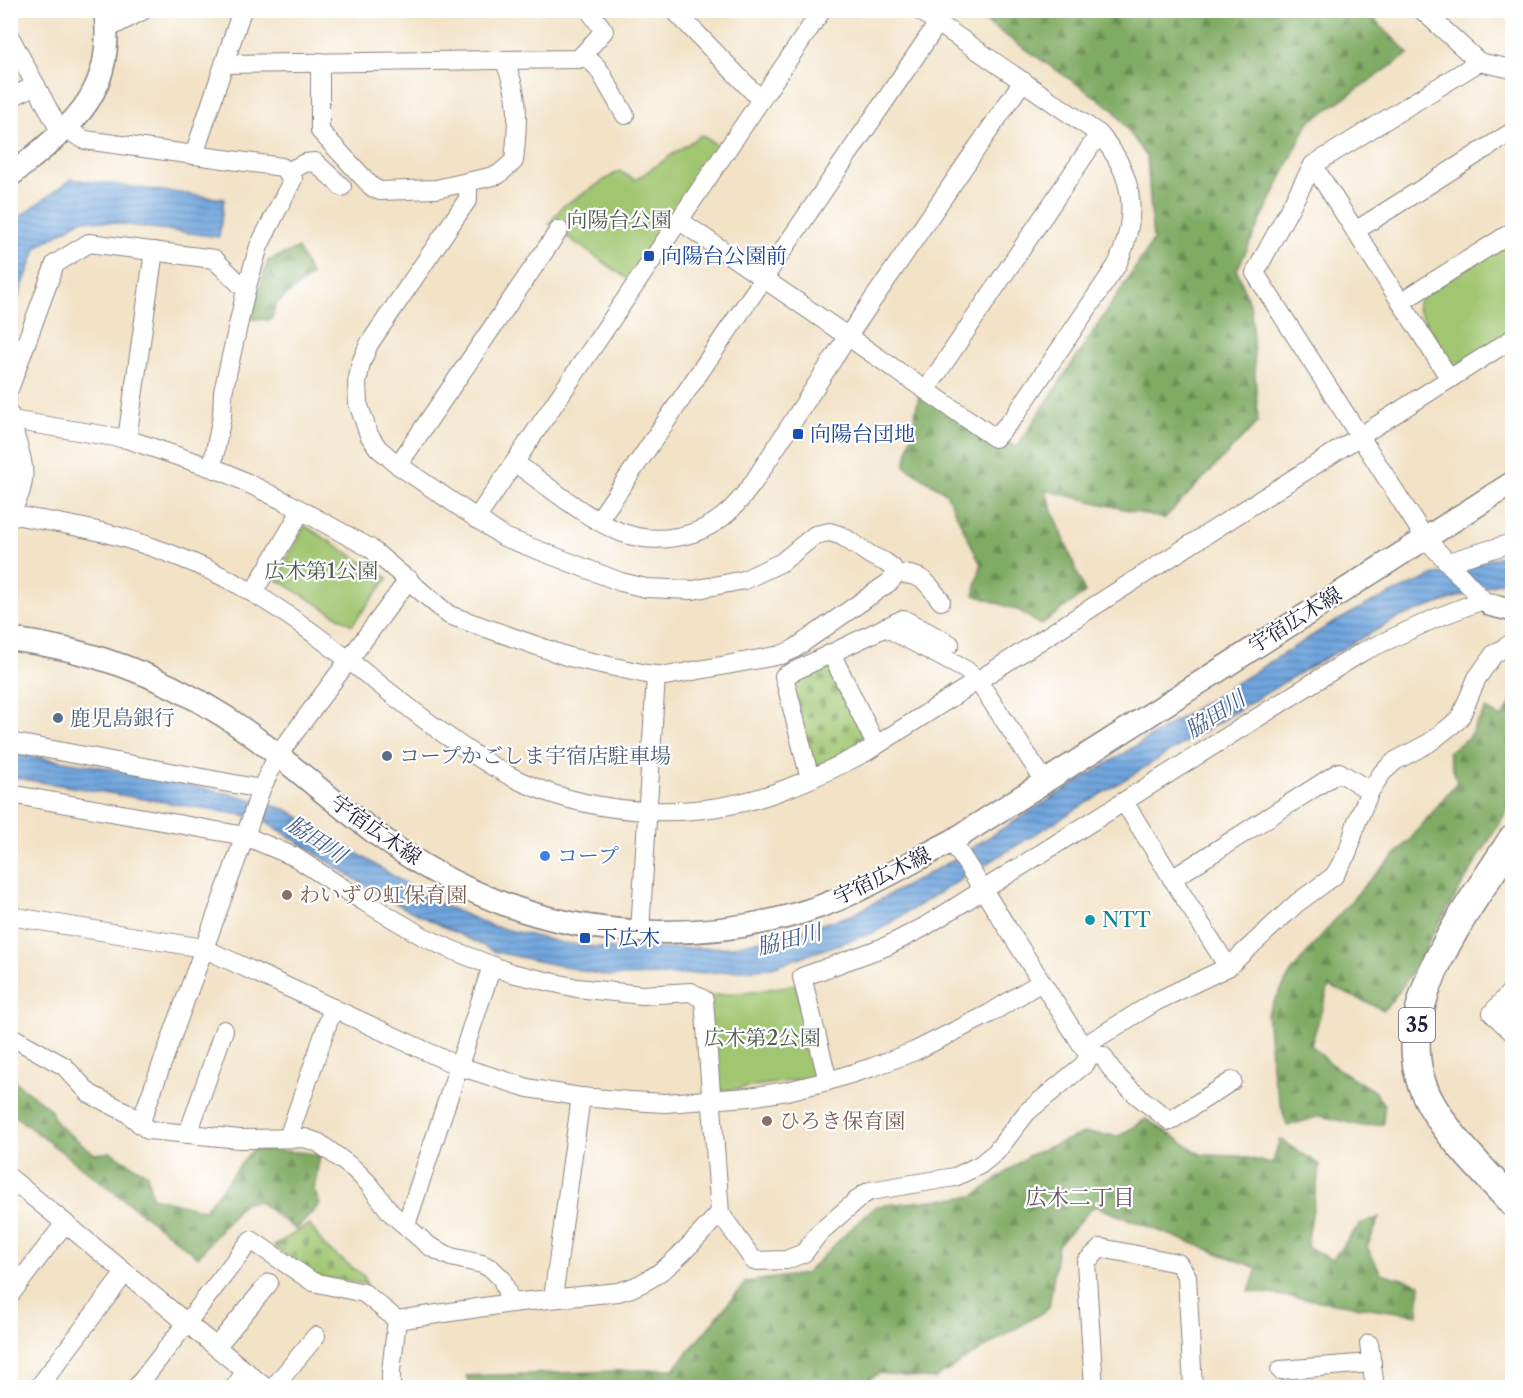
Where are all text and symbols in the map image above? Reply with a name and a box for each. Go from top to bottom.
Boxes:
park label: 向陽台公園 [567,207,672,232]
place label: 向陽台公園前 [661,243,787,268]
marker: 向陽台公園前 [642,249,656,263]
place label: 向陽台団地 [810,421,915,446]
marker: 向陽台団地 [791,427,805,441]
park label: 広木第1公園 [264,558,378,583]
street label: 宇宿広木線 [1244,581,1346,658]
water label: 脇田川 [1180,684,1252,744]
place label: 鹿児島銀行 [70,705,175,730]
marker: 鹿児島銀行 [51,711,65,725]
place label: コープかごしま宇宿店駐車場 [399,743,671,768]
marker: コープかごしま宇宿店駐車場 [380,749,394,763]
street label: 宇宿広木線 [326,789,426,870]
water label: 脇田川 [282,810,353,870]
street label: 宇宿広木線 [829,841,934,910]
place label: コープ [557,843,619,868]
marker: コープ [538,849,552,863]
place label: わいずの虹保育園 [299,882,467,907]
marker: わいずの虹保育園 [280,888,294,902]
place label: NTT [1102,907,1151,932]
marker: NTT [1083,913,1097,927]
water label: 脇田川 [754,918,826,961]
place label: 下広木 [597,925,660,950]
marker: 下広木 [578,931,592,945]
road number: 35 [1399,1008,1435,1042]
park label: 広木第2公園 [703,1025,821,1050]
place label: ひろき保育園 [779,1108,905,1133]
marker: ひろき保育園 [760,1114,774,1128]
district label: 広木二丁目 [1025,1184,1135,1211]

